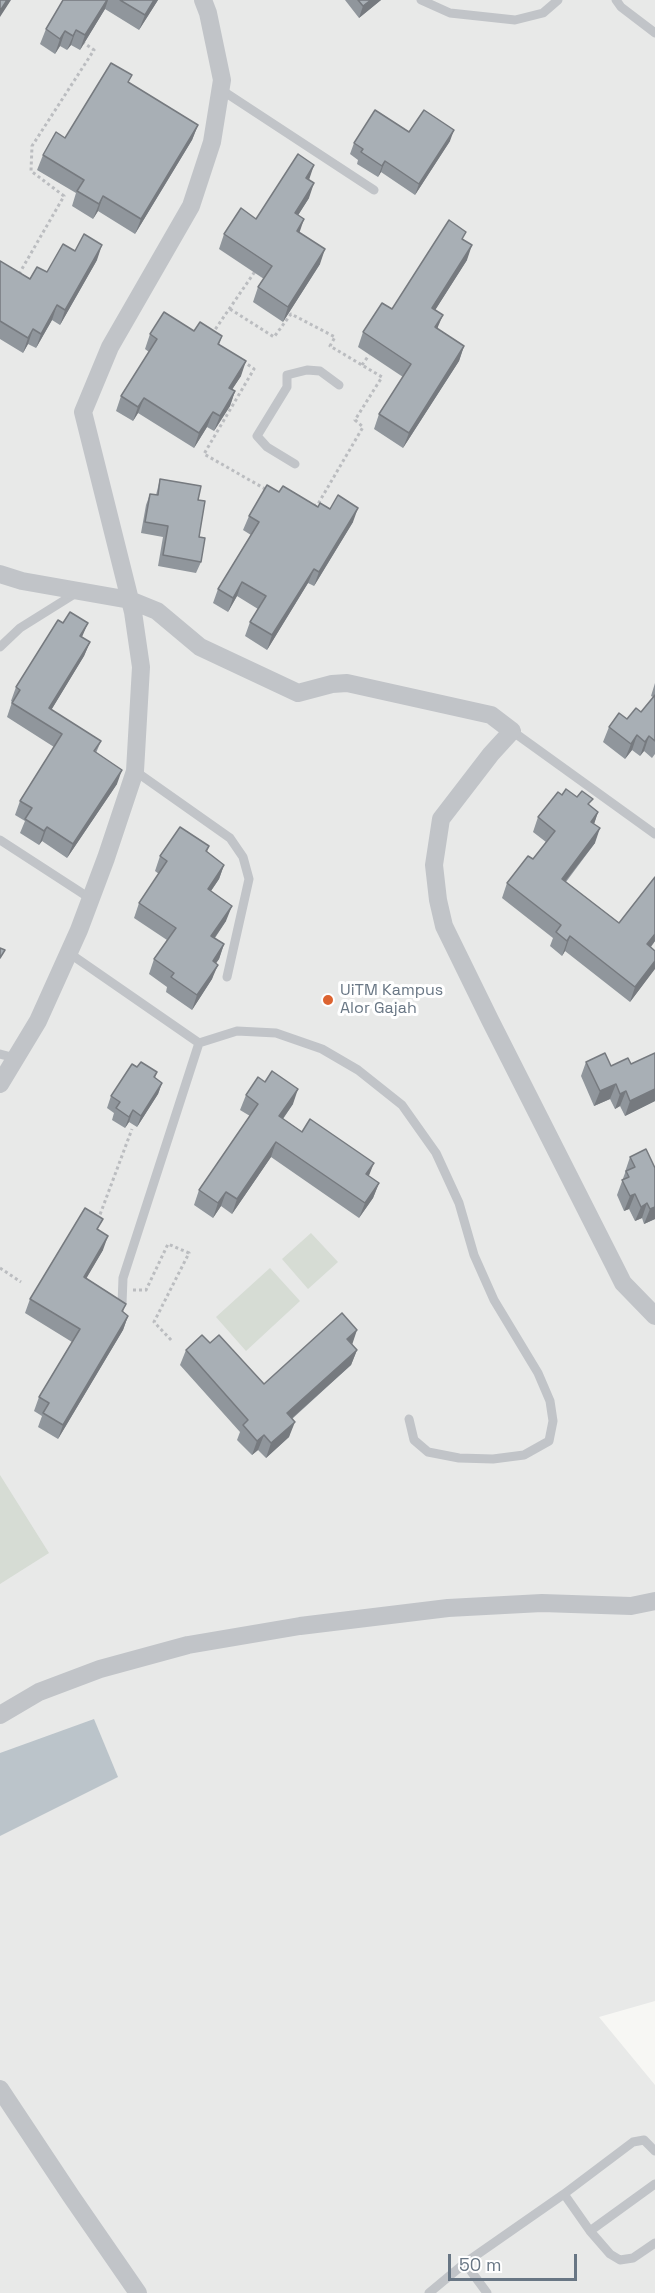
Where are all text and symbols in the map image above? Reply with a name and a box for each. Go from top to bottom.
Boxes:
place label: UiTM Kampus Alor Gajah [340,981,443,1019]
marker: UiTM Kampus Alor Gajah [321,993,335,1007]
scale bar [451,2242,580,2280]
text: 50 m [459,2253,501,2276]

